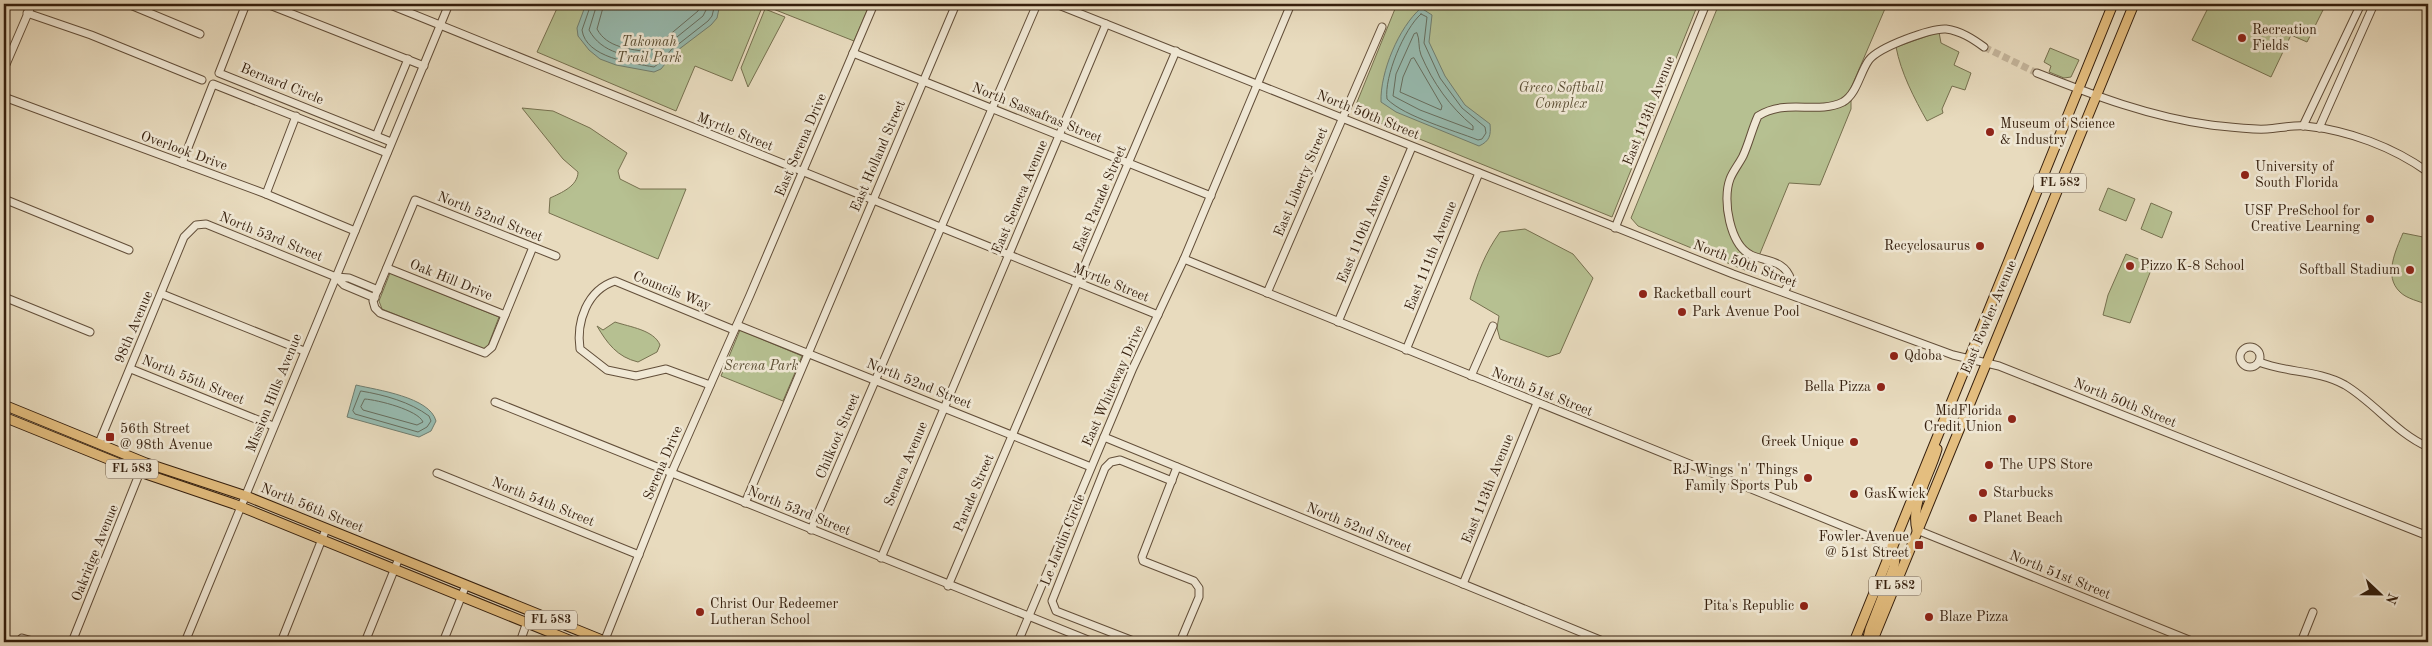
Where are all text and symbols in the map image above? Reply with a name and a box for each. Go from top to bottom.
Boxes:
place label: Recreation Fields [2252,23,2317,53]
marker: Recreation Fields [2236,32,2248,44]
park label: Takomah Trail Park [617,35,682,65]
street label: East 113th Avenue [1621,54,1677,168]
street label: Bernard Circle [238,61,326,107]
street label: North Sassafras Street [970,80,1104,146]
park label: Greco Softball Complex [1519,81,1603,112]
street label: North 50th Street [1315,88,1422,142]
street label: East Serena Drive [773,91,829,199]
street label: East Holland Street [848,98,908,214]
street label: Myrtle Street [695,110,775,154]
place label: Museum of Science & Industry [2000,117,2115,147]
street label: East Liberty Street [1272,125,1330,239]
marker: Museum of Science & Industry [1984,126,1996,138]
street label: Overlook Drive [139,129,229,173]
street label: East Seneca Avenue [990,138,1050,256]
street label: East Parade Street [1071,143,1129,255]
place label: University of South Florida [2255,160,2339,190]
marker: University of South Florida [2239,169,2251,181]
street label: East 110th Avenue [1335,173,1393,285]
road number: FL 582 [2034,174,2086,192]
street label: North 52nd Street [435,190,545,245]
street label: East 111th Avenue [1403,199,1459,313]
place label: USF PreSchool for Creative Learning [2244,204,2360,234]
street label: North 53rd Street [217,210,325,264]
marker: USF PreSchool for Creative Learning [2364,213,2376,225]
street label: North 50th Street [1691,238,1799,290]
place label: Recyclosaurus [1884,239,1970,253]
marker: Recyclosaurus [1974,240,1986,252]
street label: Oak Hill Drive [408,257,494,303]
street label: East Fowler Avenue [1959,258,2019,376]
place label: Pizzo K-8 School [2140,259,2245,273]
marker: Pizzo K-8 School [2124,260,2136,272]
street label: Myrtle Street [1071,261,1151,305]
place label: Softball Stadium [2299,263,2400,277]
marker: Softball Stadium [2404,264,2416,276]
street label: Councils Way [631,269,714,313]
place label: Racketball court [1653,287,1751,301]
marker: Racketball court [1637,288,1649,300]
street label: 98th Avenue [112,289,156,365]
place label: Park Avenue Pool [1692,305,1800,319]
marker: Park Avenue Pool [1676,306,1688,318]
street label: East Whiteway Drive [1080,323,1146,449]
street label: Mission Hills Avenue [244,332,304,454]
place label: Qdoba [1904,349,1942,363]
marker: Qdoba [1888,350,1900,362]
street label: North 55th Street [140,353,247,407]
street label: North 52nd Street [864,357,974,412]
park label: Serena Park [724,359,798,373]
street label: North 51st Street [1489,365,1595,419]
street label: North 50th Street [2072,376,2179,430]
place label: Bella Pizza [1804,380,1871,394]
marker: Bella Pizza [1875,381,1887,393]
street label: Chilkoot Street [814,391,862,481]
place label: MidFlorida Credit Union [1924,404,2002,434]
marker: MidFlorida Credit Union [2006,413,2018,425]
street label: Seneca Avenue [882,420,930,508]
place label: 56th Street @ 98th Avenue [120,422,213,452]
street label: Serena Drive [641,424,685,502]
marker: 56th Street @ 98th Avenue [104,431,116,443]
street label: East 113th Avenue [1460,432,1516,546]
place label: Greek Unique [1761,435,1844,449]
marker: Greek Unique [1848,436,1860,448]
street label: Parade Street [951,452,997,534]
place label: The UPS Store [1999,458,2093,472]
road number: FL 583 [106,459,158,478]
marker: The UPS Store [1983,459,1995,471]
place label: RJ Wings 'n' Things Family Sports Pub [1672,463,1798,493]
marker: RJ Wings 'n' Things Family Sports Pub [1802,472,1814,484]
street label: North 54th Street [490,475,597,529]
street label: North 56th Street [259,481,366,535]
street label: North 53rd Street [745,484,853,538]
place label: Starbucks [1993,486,2053,500]
place label: GasKwick [1864,487,1926,501]
marker: Starbucks [1977,487,1989,499]
marker: GasKwick [1848,488,1860,500]
street label: Le Jardin Circle [1038,492,1088,588]
street label: North 52nd Street [1304,501,1414,556]
street label: Oakridge Avenue [69,503,121,603]
place label: Planet Beach [1983,511,2063,525]
marker: Planet Beach [1967,512,1979,524]
place label: Fowler Avenue @ 51st Street [1819,530,1909,560]
marker: Fowler Avenue @ 51st Street [1913,539,1925,551]
street label: North 51st Street [2007,548,2113,602]
north arrow [2354,568,2404,618]
road number: FL 582 [1869,576,1921,596]
text: N [2383,591,2400,606]
place label: Christ Our Redeemer Lutheran School [710,597,839,627]
place label: Pita's Republic [1704,599,1794,613]
marker: Pita's Republic [1798,600,1810,612]
marker: Christ Our Redeemer Lutheran School [694,606,706,618]
road number: FL 583 [525,610,577,630]
place label: Blaze Pizza [1939,610,2008,624]
marker: Blaze Pizza [1923,611,1935,623]

